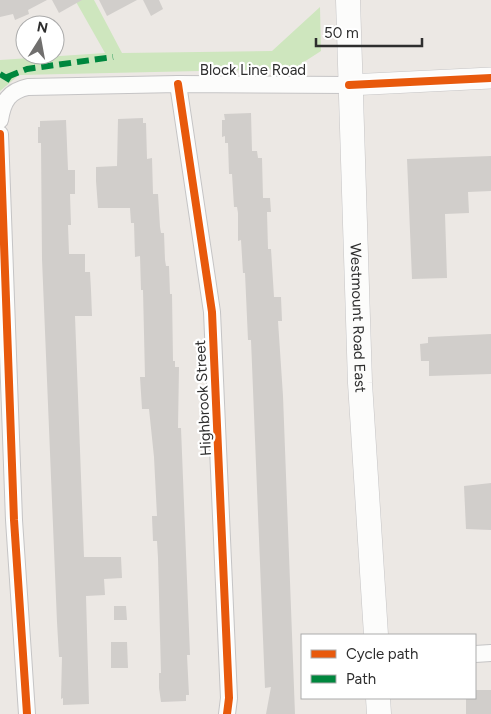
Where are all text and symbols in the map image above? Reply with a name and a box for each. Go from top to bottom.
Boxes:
north arrow [15,15,65,65]
scale bar [316,15,422,47]
text: N [35,18,49,37]
text: 50 m [324,24,359,42]
street label: Block Line Road [200,61,306,79]
street label: Westmount Road East [347,243,370,394]
street label: Highbrook Street [191,339,215,456]
legend [301,634,476,699]
text: Cycle path [346,645,418,663]
text: Path [346,670,376,688]

